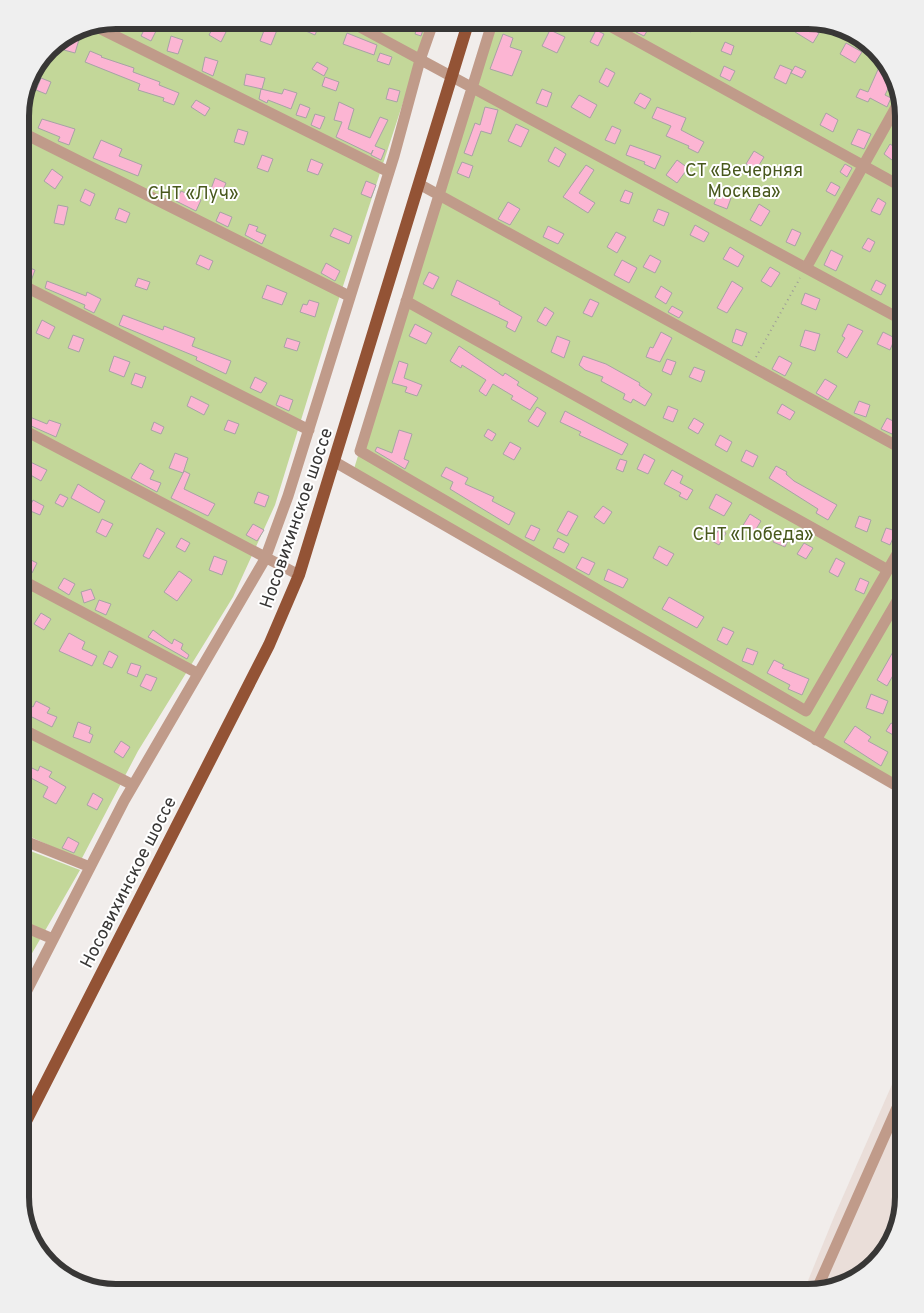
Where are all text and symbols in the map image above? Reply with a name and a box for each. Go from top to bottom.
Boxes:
park label: СТ «Вечерняя Москва» [685,160,803,204]
park label: СНТ «Луч» [148,183,238,206]
street label: Носовихинское шоссе [256,425,339,612]
park label: СНТ «Победа» [693,524,813,547]
street label: Носовихинское шоссе [76,793,183,972]

